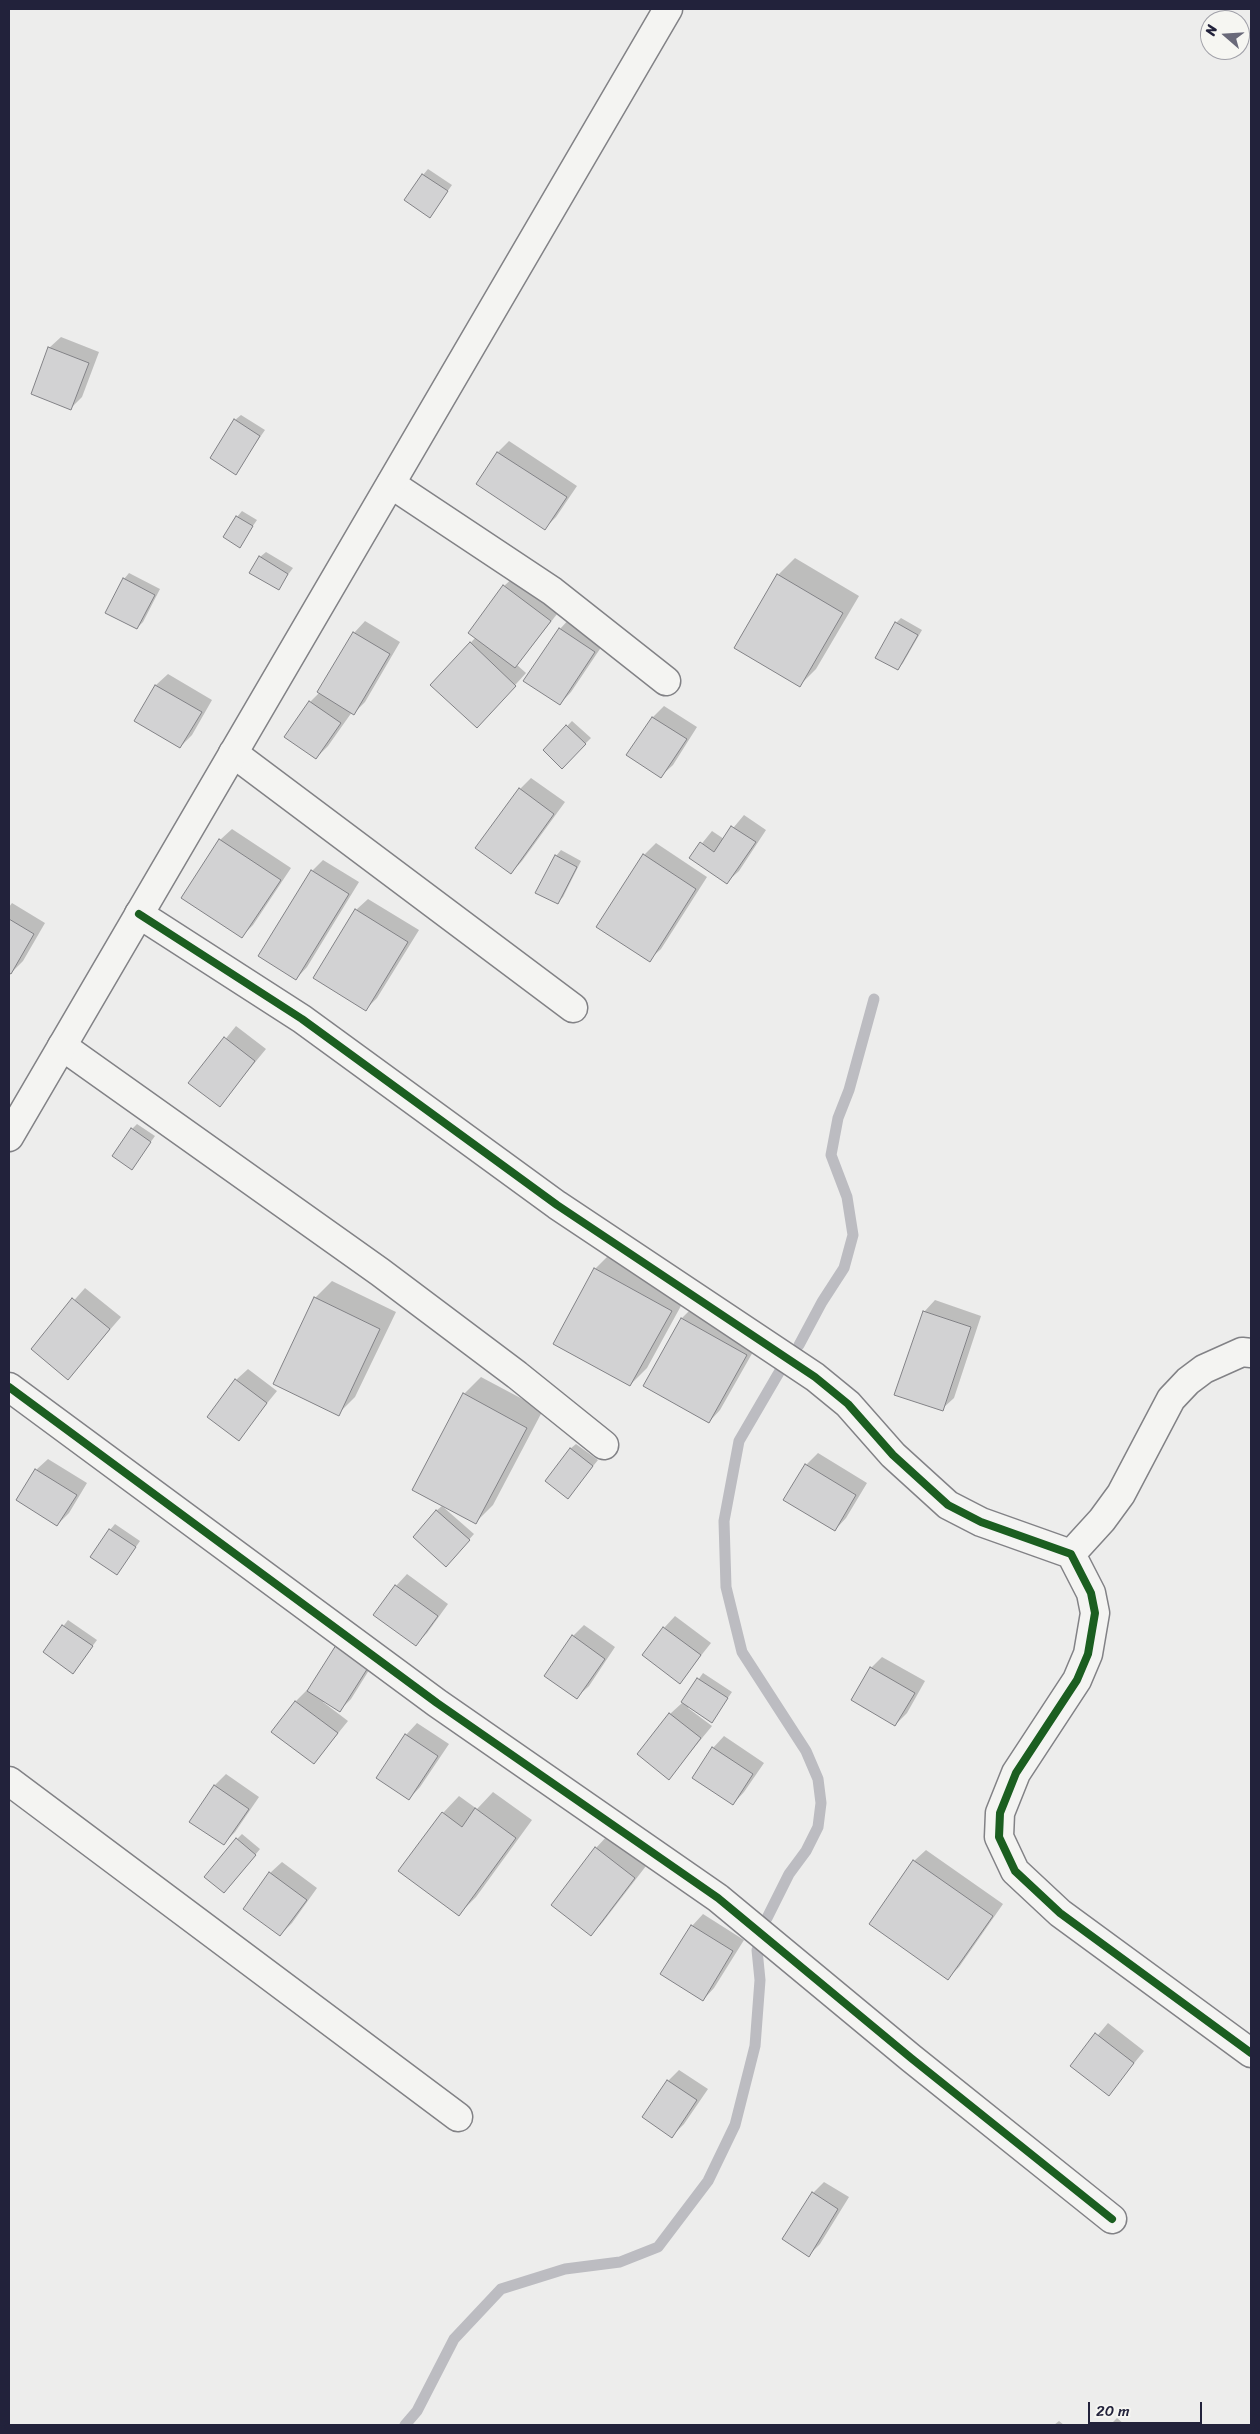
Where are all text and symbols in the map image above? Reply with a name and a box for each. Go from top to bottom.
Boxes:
north arrow [1200,10,1250,60]
text: N [1198,22,1225,39]
scale bar [1090,2392,1204,2424]
text: 20 m [1096,2398,1130,2424]

